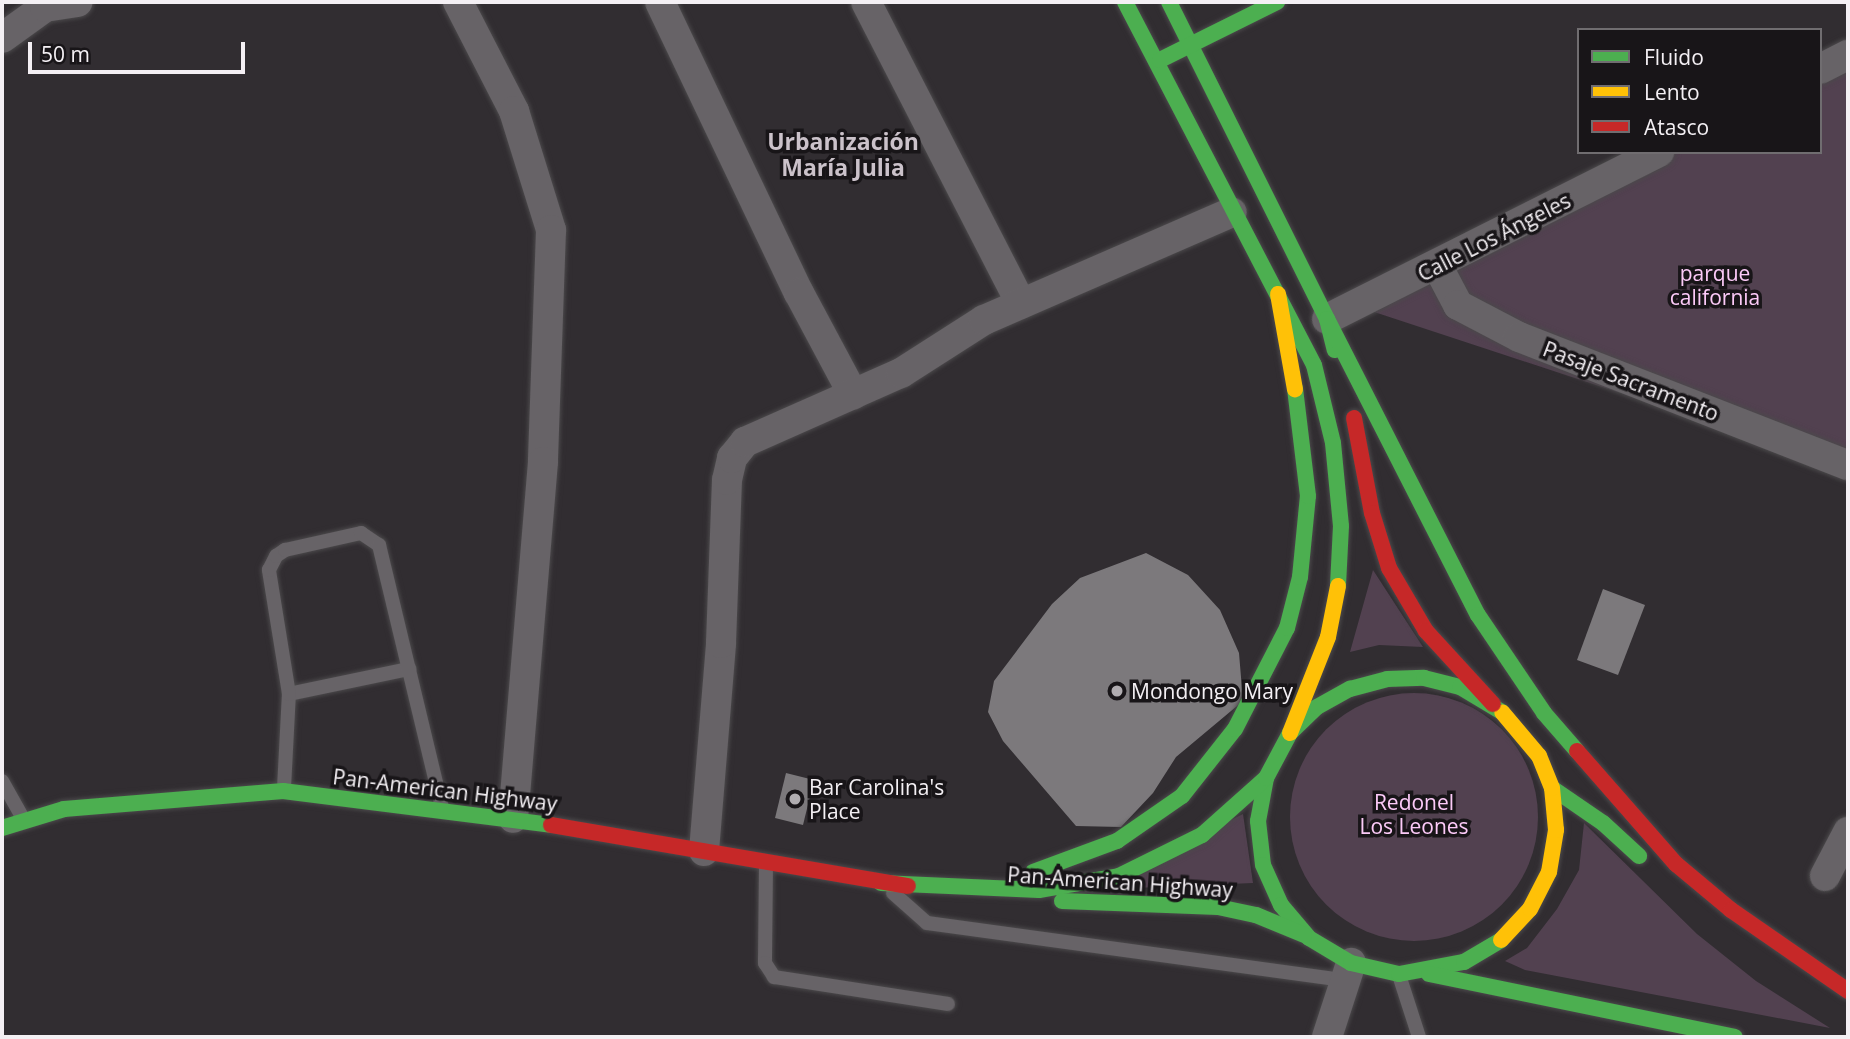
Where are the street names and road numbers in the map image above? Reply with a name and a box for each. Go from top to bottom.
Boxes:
street label: Calle Los Ángeles [1413,188,1575,286]
street label: Pasaje Sacramento [1540,336,1722,426]
street label: Pan-American Highway [331,764,559,816]
street label: Pan-American Highway [1006,862,1234,902]

